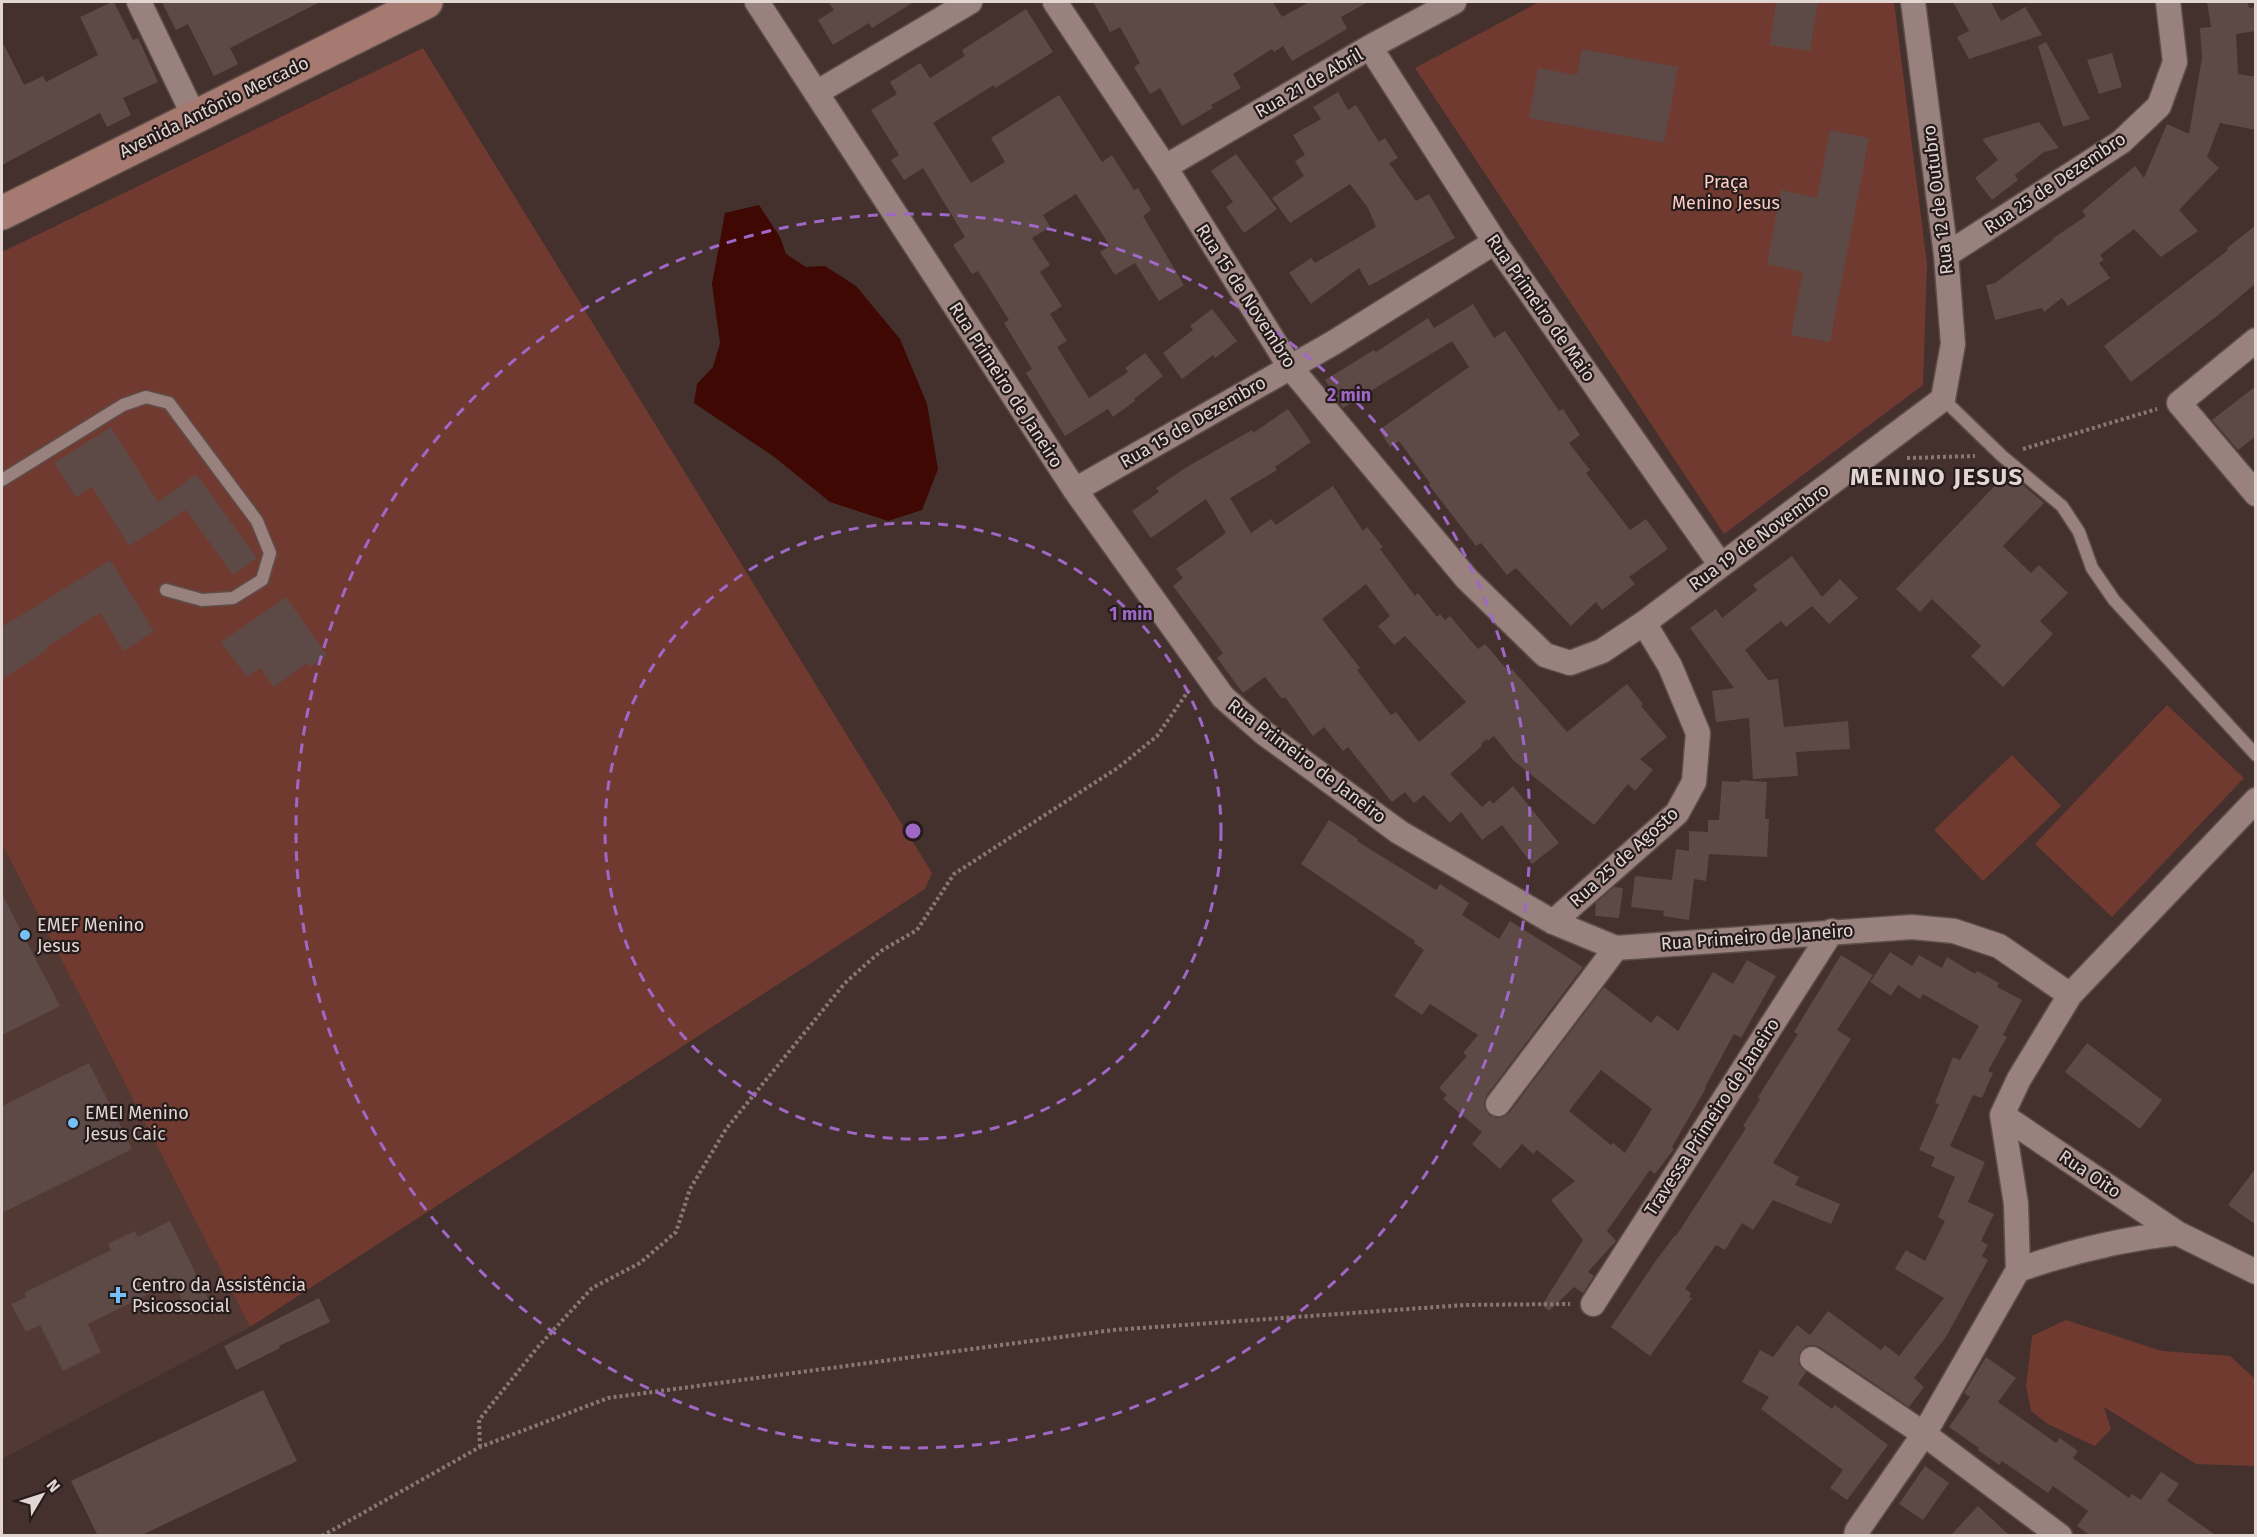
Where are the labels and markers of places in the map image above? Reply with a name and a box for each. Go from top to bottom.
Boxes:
centre of rings [903,821,923,841]
place label: EMEF Menino Jesus [37,914,144,957]
marker: EMEF Menino Jesus [18,928,32,942]
place label: EMEI Menino Jesus Caic [85,1102,189,1145]
marker: EMEI Menino Jesus Caic [66,1116,80,1130]
place label: Centro da Assistência Psicossocial [132,1274,306,1317]
marker: Centro da Assistência Psicossocial [109,1286,127,1304]

